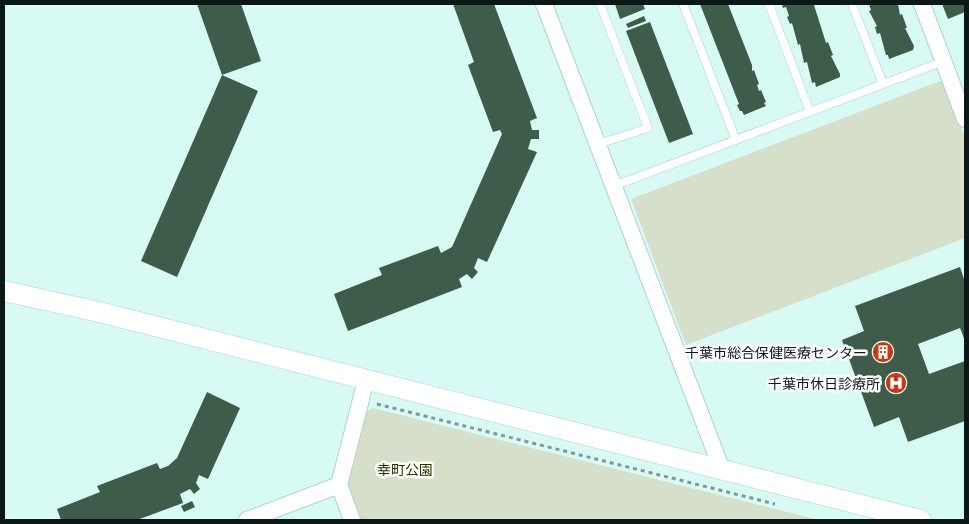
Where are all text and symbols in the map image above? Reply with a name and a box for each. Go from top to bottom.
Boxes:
building icon: 千葉市総合保健医療センター [871,340,895,364]
place label: 千葉市総合保健医療センター [685,344,867,361]
hospital icon: 千葉市休日診療所 [884,371,908,395]
place label: 千葉市休日診療所 [768,375,880,392]
park label: 幸町公園 [377,461,433,478]

